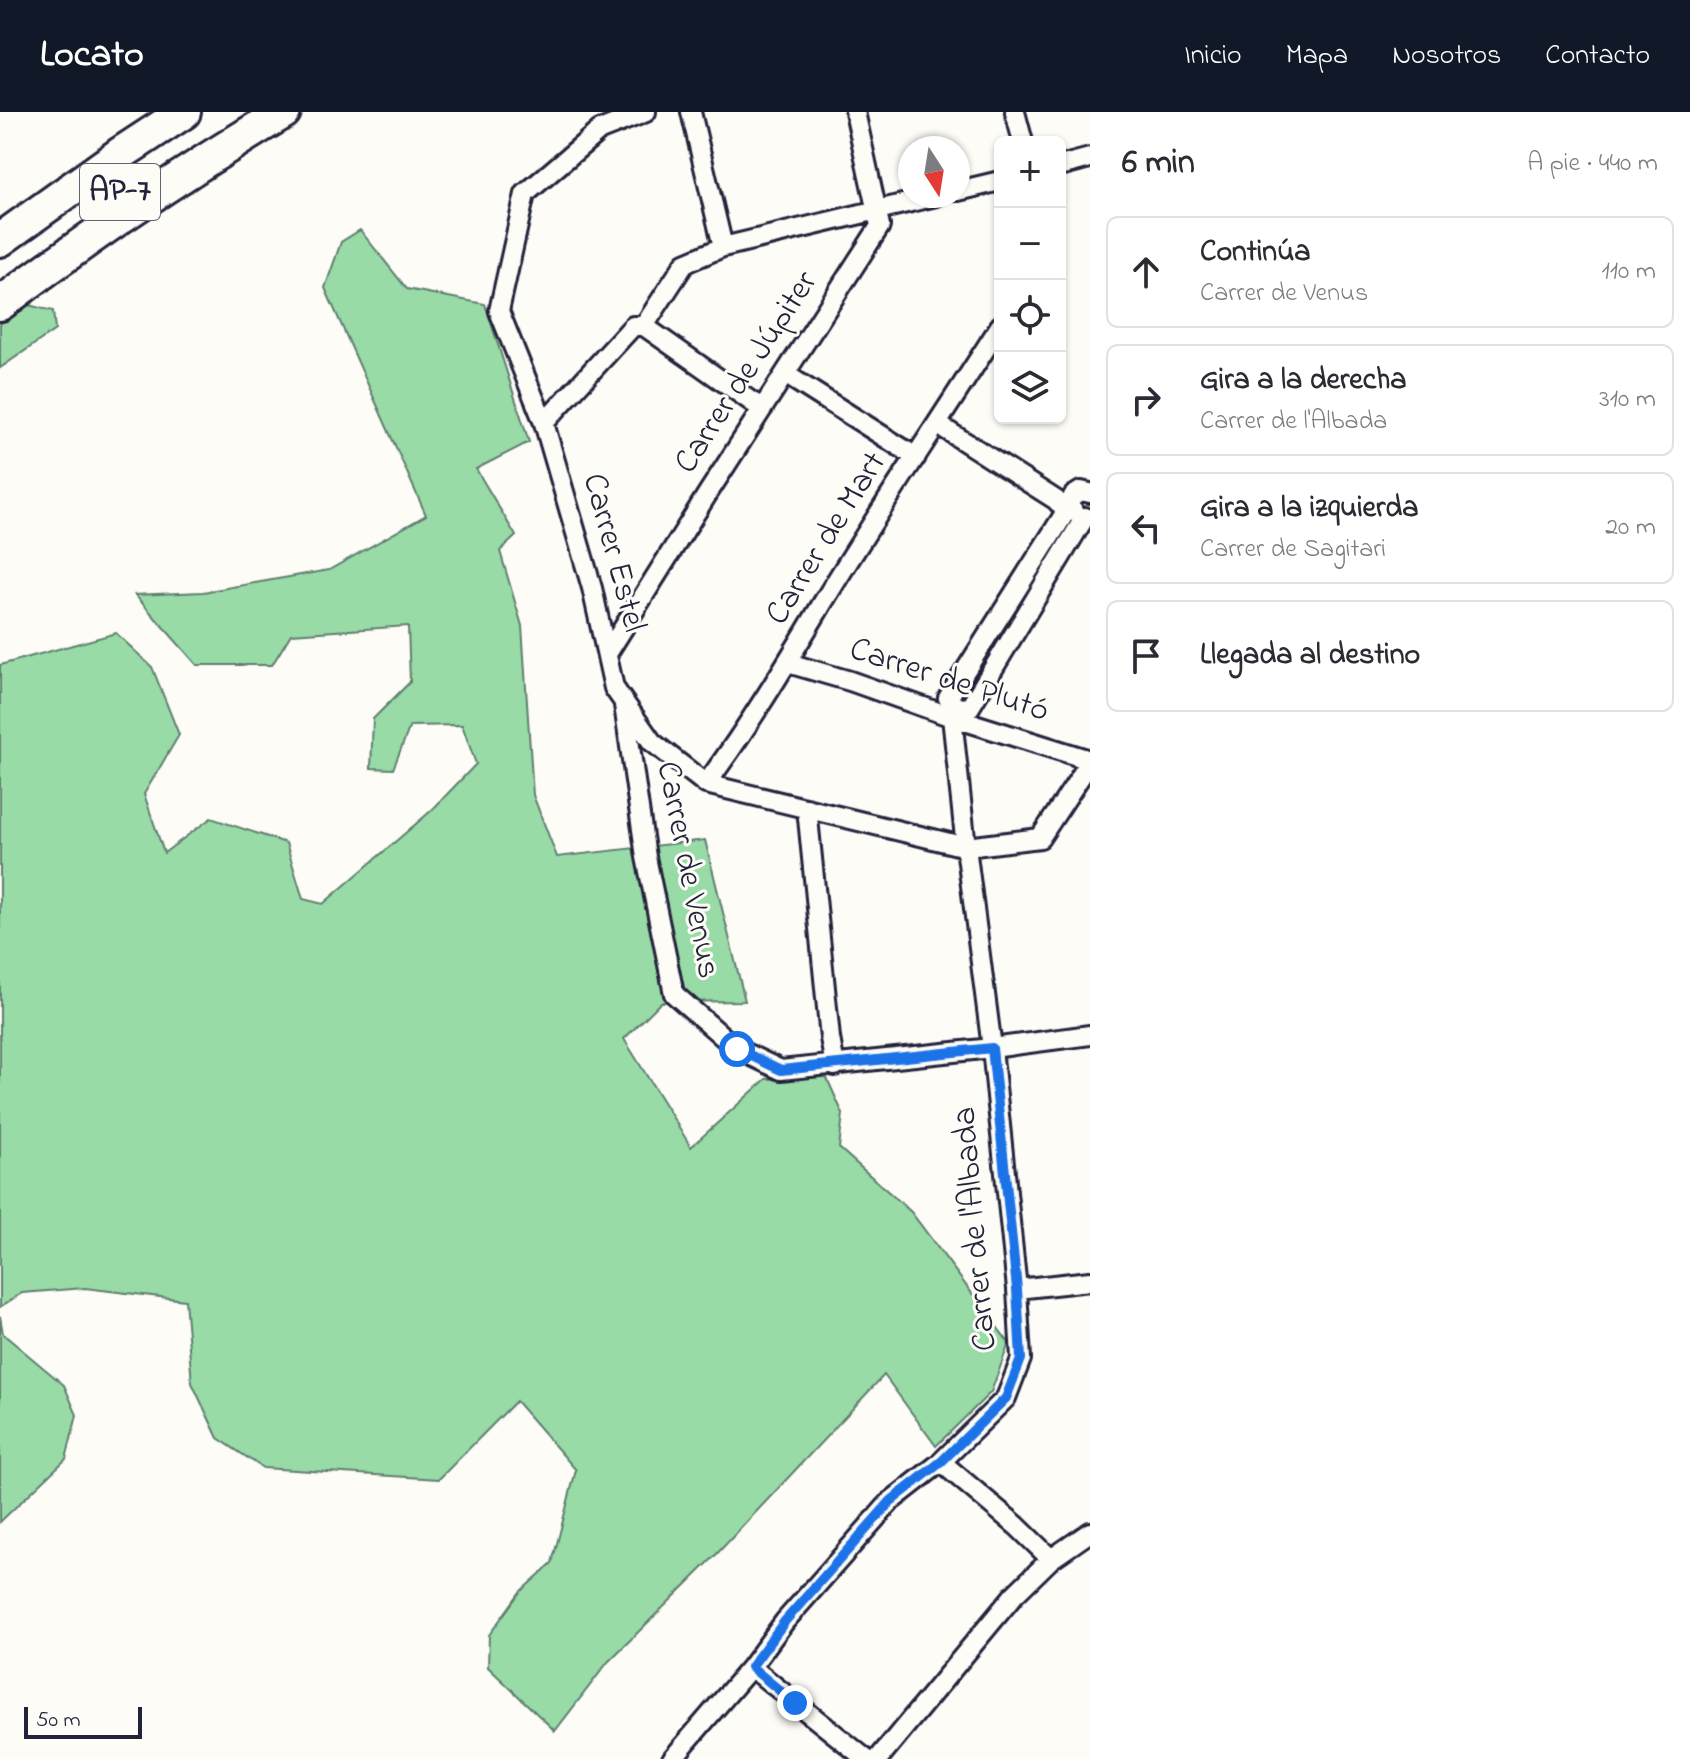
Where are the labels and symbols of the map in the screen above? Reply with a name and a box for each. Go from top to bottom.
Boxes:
north arrow [898,136,970,208]
road number: AP-7 [80,164,160,220]
street label: Carrer de Júpiter [663,261,832,484]
street label: Carrer de Mart [754,443,900,635]
street label: Carrer Estel [568,468,658,638]
street label: Carrer de Plutó [843,625,1055,737]
street label: Carrer de Venus [641,757,733,983]
route start [719,1031,755,1067]
street label: Carrer de l'Albada [940,1105,1012,1353]
route end [777,1685,813,1721]
scale bar [24,1703,142,1739]

